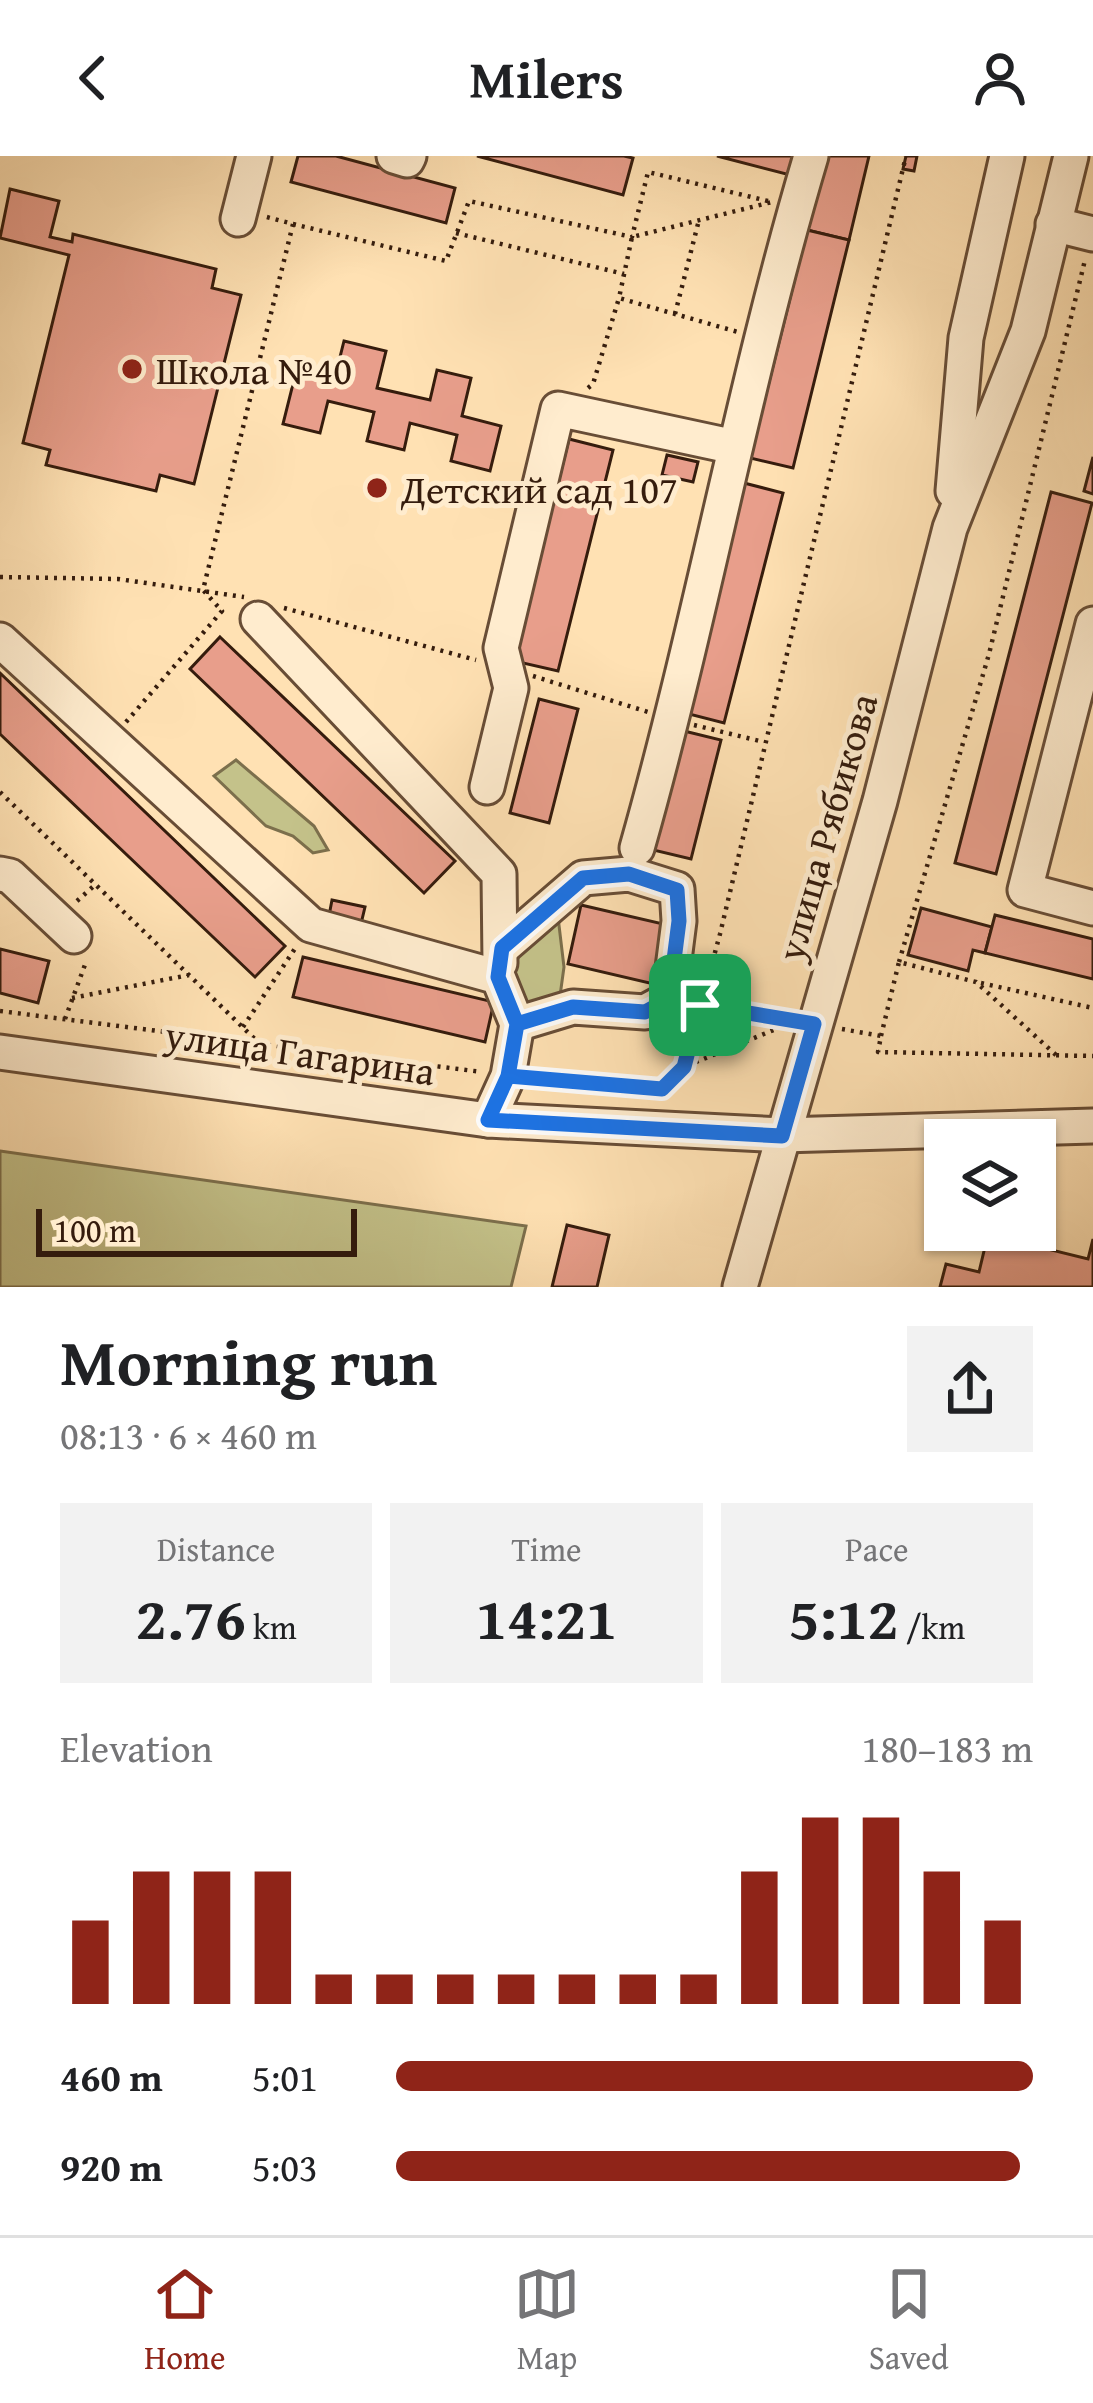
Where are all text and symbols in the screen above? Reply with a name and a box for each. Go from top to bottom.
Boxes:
text: Milers [469,39,624,118]
icon: back [60,45,126,111]
icon: person [967,45,1033,111]
place label: Школа №40 [156,341,352,398]
marker: Школа №40 [119,356,145,382]
place label: Детский сад 107 [400,460,678,517]
marker: Детский сад 107 [364,475,390,501]
street label: улица Рябикова [760,686,892,968]
pin [649,954,751,1056]
icon: arrive [667,972,733,1038]
street label: улица Гагарина [160,1005,439,1099]
map controls [924,1119,1056,1251]
button: layers [924,1119,1056,1251]
scale bar [36,1203,357,1256]
text: 100 m [54,1206,136,1254]
text: Morning run [60,1312,437,1409]
button: share [907,1326,1033,1452]
text: 08:13 · 6 × 460 m [60,1406,317,1463]
text: Distance [157,1525,275,1573]
text: Time [511,1525,582,1573]
text: Pace [845,1525,909,1573]
text: 2.76 [136,1573,246,1661]
text: 14:21 [476,1573,617,1661]
text: 5:12 [788,1573,899,1661]
text: km [246,1603,297,1651]
text: /km [899,1603,965,1651]
text: Elevation [60,1719,213,1776]
text: 180–183 m [861,1719,1033,1776]
text: 460 m [60,2048,163,2105]
text: 5:01 [252,2048,318,2105]
text: 920 m [60,2138,163,2195]
text: 5:03 [252,2138,318,2195]
tab: Home [144,2261,225,2381]
tab: Map [514,2261,580,2381]
tab: Saved [869,2261,949,2381]

